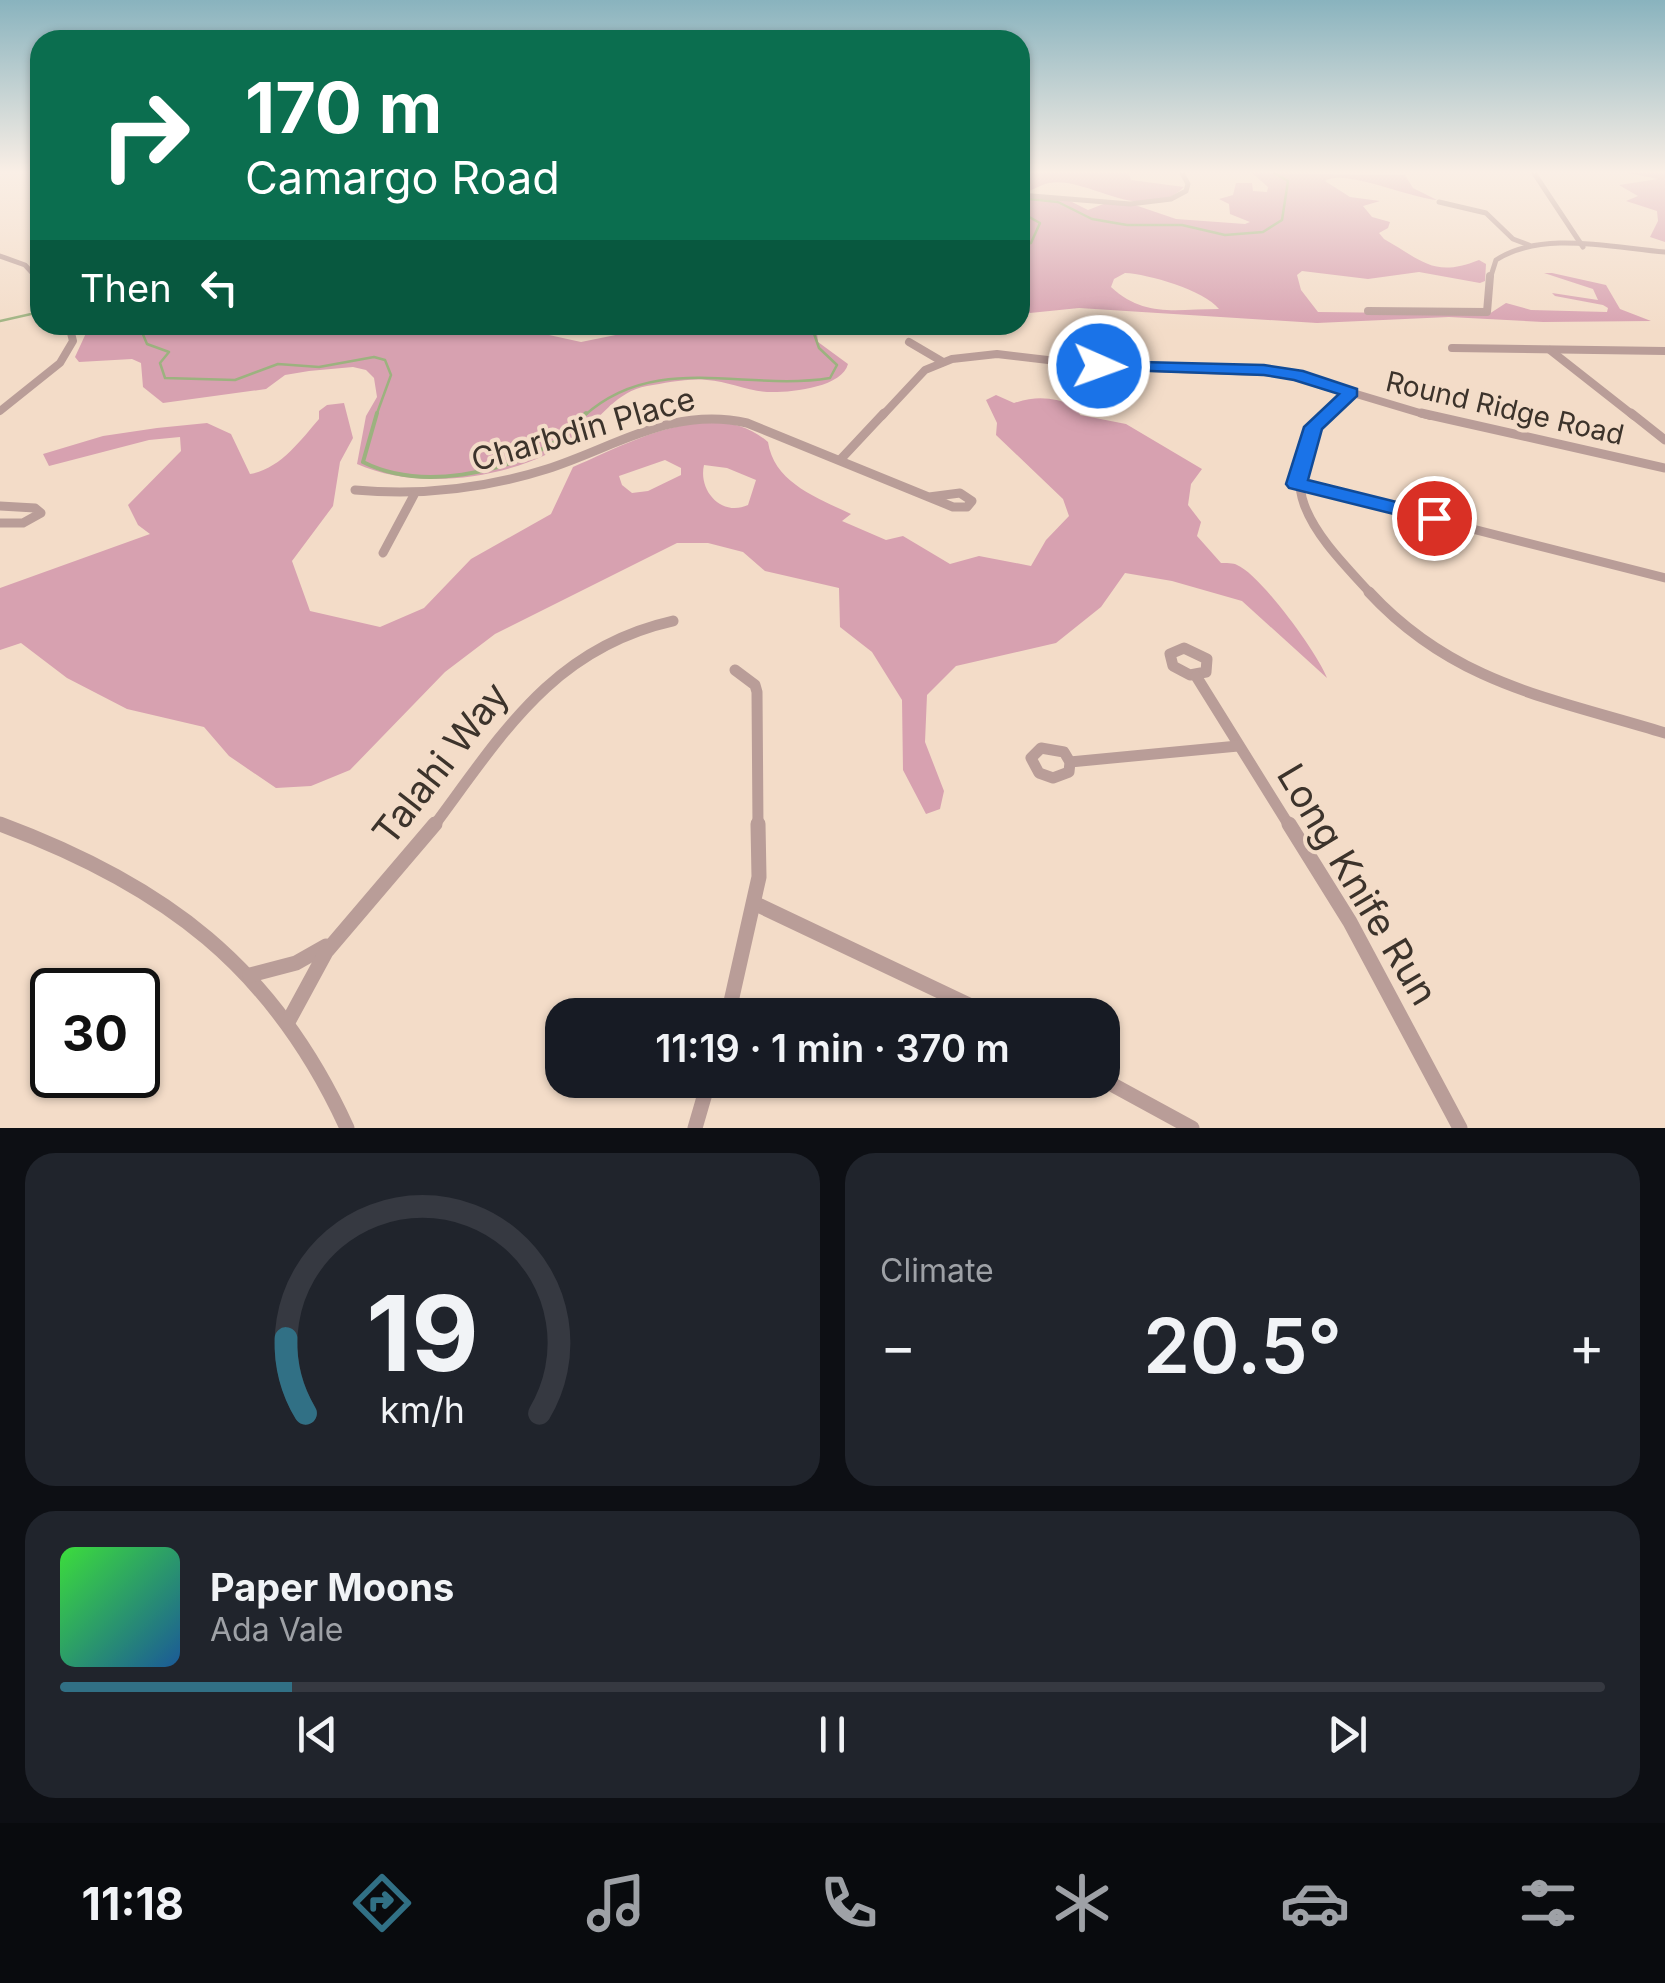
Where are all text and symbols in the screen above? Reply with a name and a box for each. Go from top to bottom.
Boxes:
text: 170 m [245,65,442,150]
icon: right [80,70,210,200]
text: Camargo Road [245,150,560,205]
icon: left [192,260,247,315]
text: Then [80,265,172,311]
position arrow [1047,314,1151,418]
street label: Round Ridge Road [1383,364,1627,452]
street label: Charbdin Place [467,378,699,480]
pin [1392,476,1477,561]
icon: arrive [1407,491,1462,546]
street label: Talahi Way [362,673,518,853]
street label: Long Knife Run [1268,755,1448,1013]
speed limit sign: 30 [30,968,160,1098]
text: 11:19 · 1 min · 370 m [655,1025,1010,1071]
text: Climate [880,1251,994,1290]
text: 19 [366,1270,479,1396]
text: 20.5° [1143,1300,1342,1391]
text: − [880,1313,916,1379]
text: + [1569,1313,1605,1379]
text: km/h [380,1388,465,1432]
text: Paper Moons [210,1564,454,1610]
text: Ada Vale [210,1610,343,1649]
icon: previous [290,1707,345,1762]
icon: pause [805,1707,860,1762]
icon: next [1320,1707,1375,1762]
icon: directions [347,1868,417,1938]
icon: music [581,1868,651,1938]
icon: phone [814,1868,884,1938]
icon: climate [1047,1868,1117,1938]
icon: car [1280,1868,1350,1938]
icon: filters [1513,1868,1583,1938]
text: 11:18 [82,1876,184,1931]

